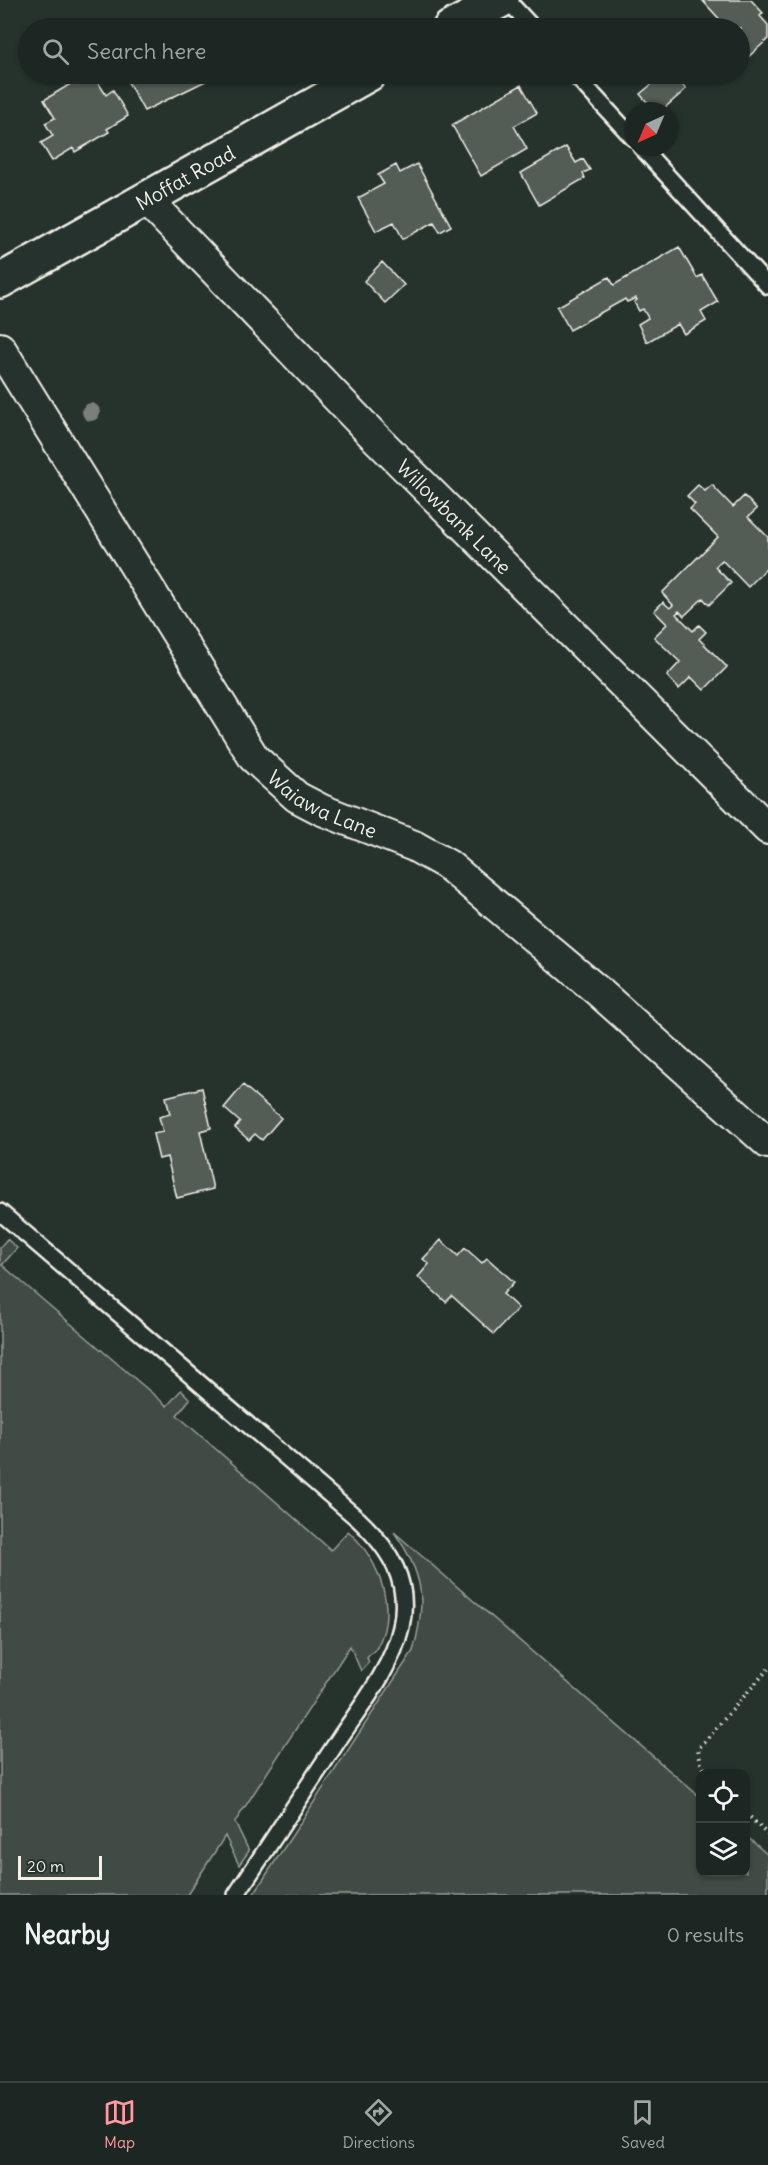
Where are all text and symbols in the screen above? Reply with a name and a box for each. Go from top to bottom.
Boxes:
search box [18,18,750,84]
icon: search [39,35,72,68]
text: Search here [87,37,206,65]
north arrow [624,102,678,156]
street label: Moffat Road [131,139,239,215]
street label: Willowbank Lane [392,454,517,579]
street label: Waiawa Lane [263,764,381,843]
map controls [696,1769,750,1877]
button: locate [696,1769,750,1823]
button: layers [696,1823,750,1877]
scale bar [18,1853,102,1880]
text: 20 m [27,1856,64,1876]
text: Nearby [24,1918,110,1951]
text: 0 results [667,1922,744,1947]
tab: Map [103,2096,136,2152]
tab: Directions [342,2096,415,2152]
tab: Saved [621,2096,665,2152]

